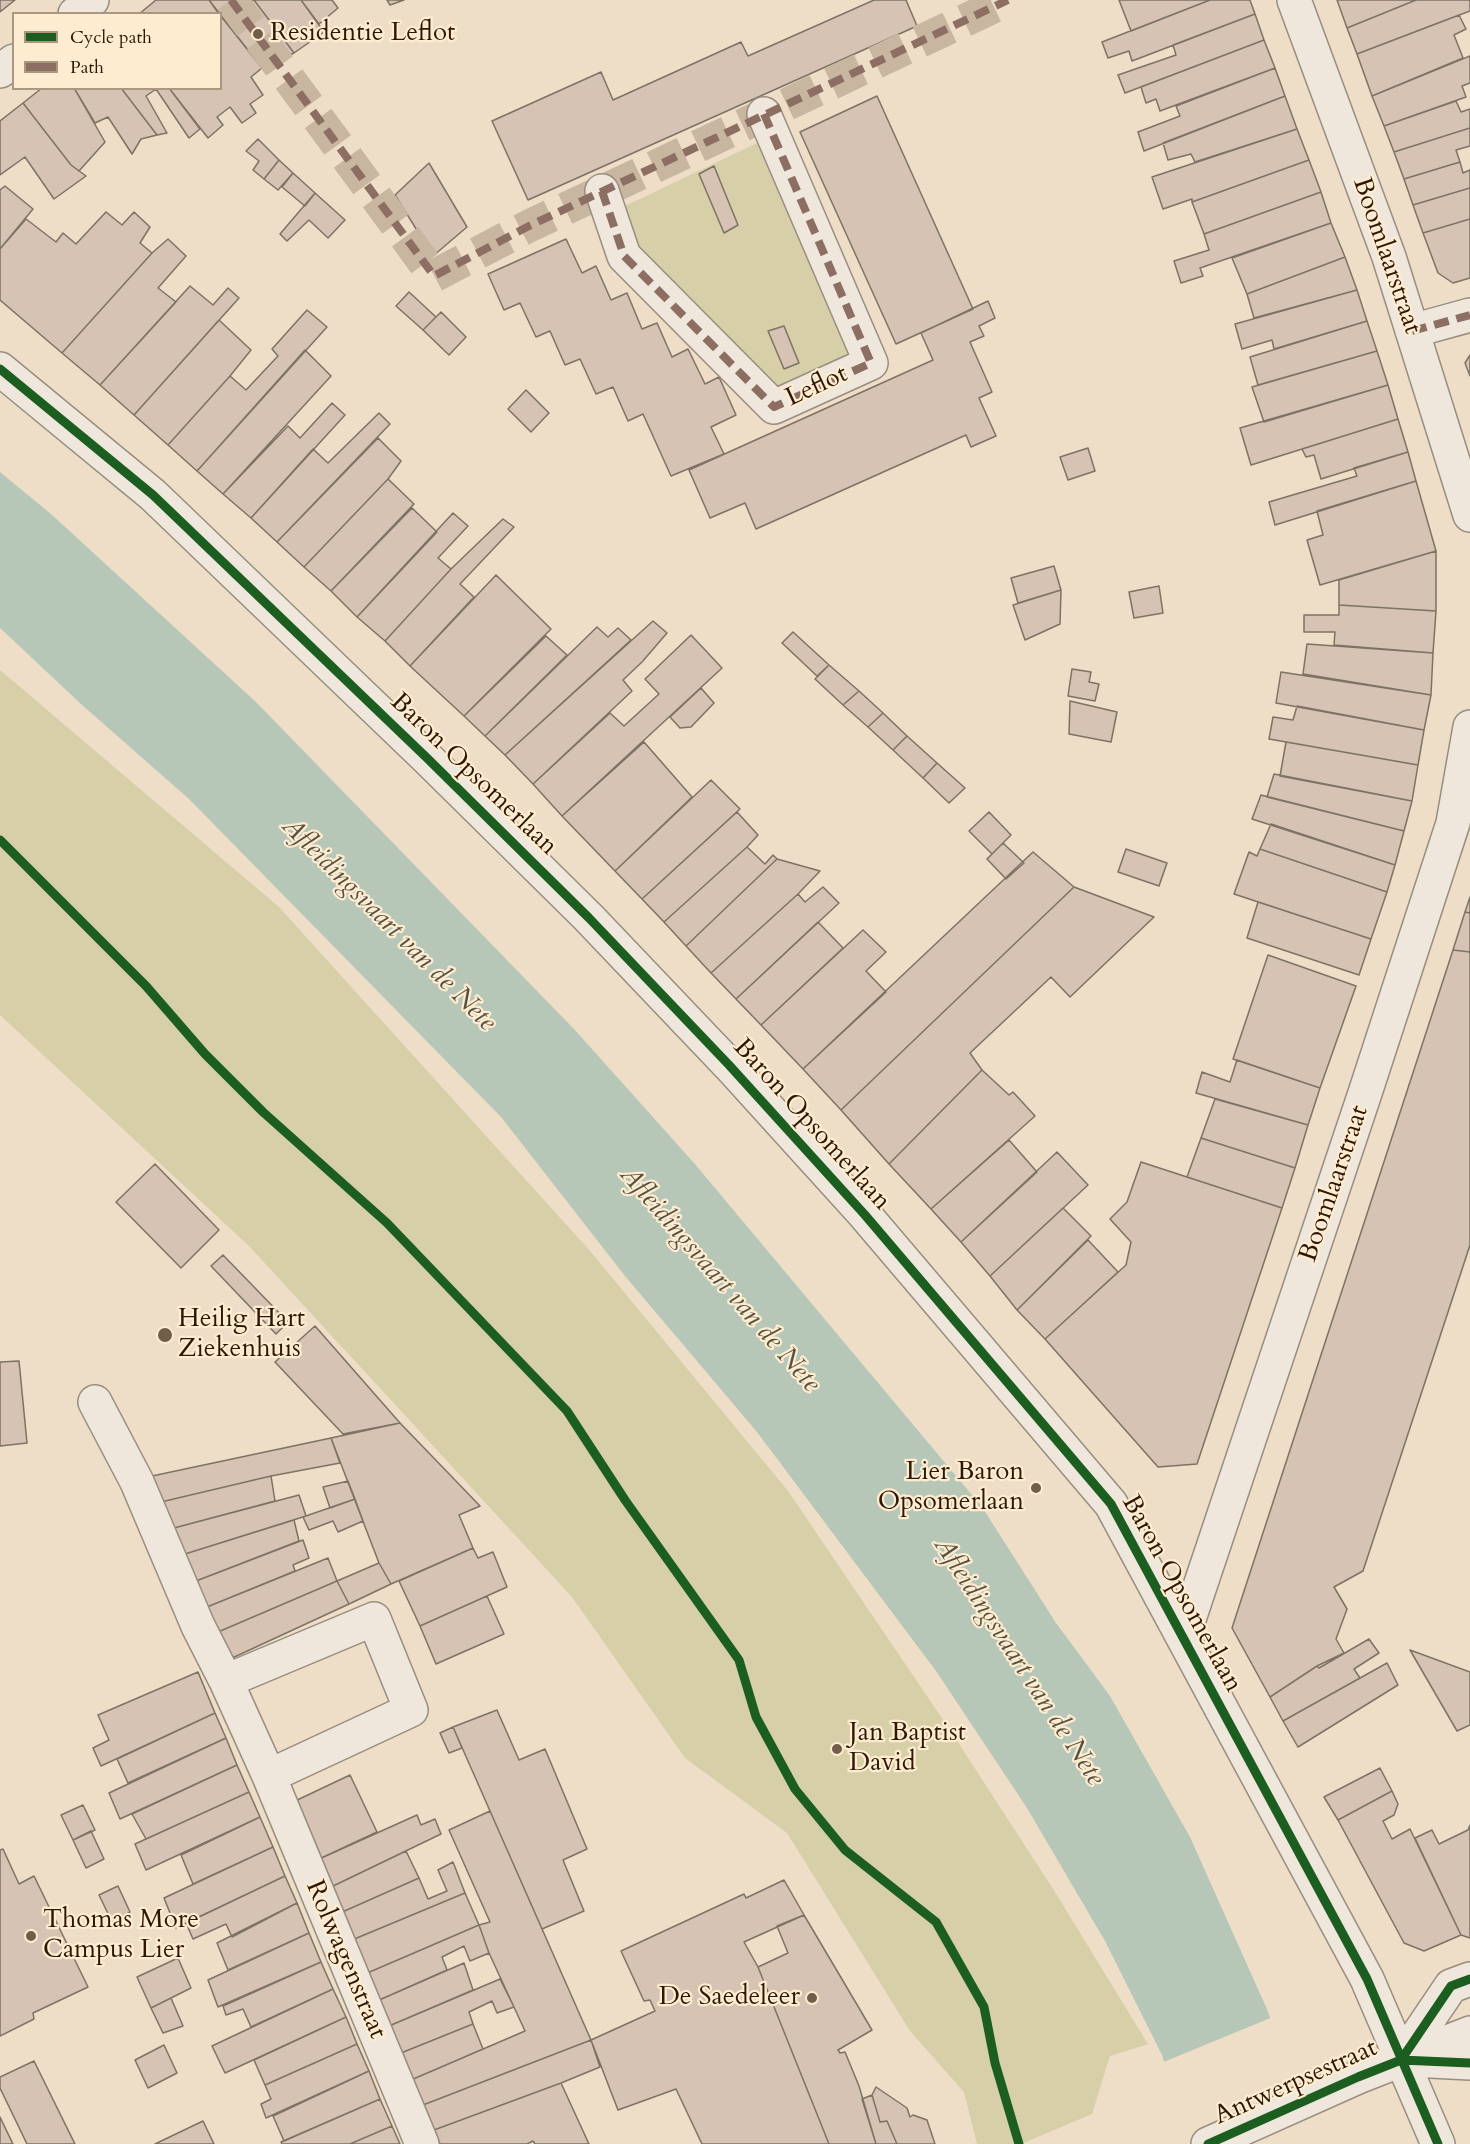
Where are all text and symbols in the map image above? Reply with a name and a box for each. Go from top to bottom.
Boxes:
legend [12,12,222,90]
place label: Residentie Leflot [270,18,455,50]
text: Cycle path [70,25,152,50]
marker: Residentie Leflot [251,27,265,41]
text: Path [70,55,104,80]
street label: Boomlaarstraat [1345,174,1427,338]
street label: Leflot [781,359,853,415]
street label: Baron Opsomerlaan [383,687,563,863]
water label: Afleidingsvaart van de Nete [274,811,502,1039]
street label: Baron Opsomerlaan [726,1033,896,1217]
street label: Boomlaarstraat [1294,1102,1376,1266]
water label: Afleidingsvaart van de Nete [612,1160,826,1400]
place label: Heilig Hart Ziekenhuis [178,1304,305,1366]
marker: Heilig Hart Ziekenhuis [156,1326,174,1344]
place label: Lier Baron Opsomerlaan [878,1457,1024,1518]
marker: Lier Baron Opsomerlaan [1029,1481,1043,1495]
street label: Baron Opsomerlaan [1114,1490,1248,1698]
water label: Afleidingsvaart van de Nete [925,1532,1111,1792]
place label: Jan Baptist David [849,1718,966,1780]
marker: Jan Baptist David [830,1742,844,1756]
street label: Rolwagenstraat [298,1876,392,2044]
place label: Thomas More Campus Lier [43,1905,199,1966]
marker: Thomas More Campus Lier [24,1929,38,1943]
place label: De Saedeleer [659,1982,800,2014]
marker: De Saedeleer [805,1991,819,2005]
street label: Antwerpsestraat [1210,2033,1382,2133]

